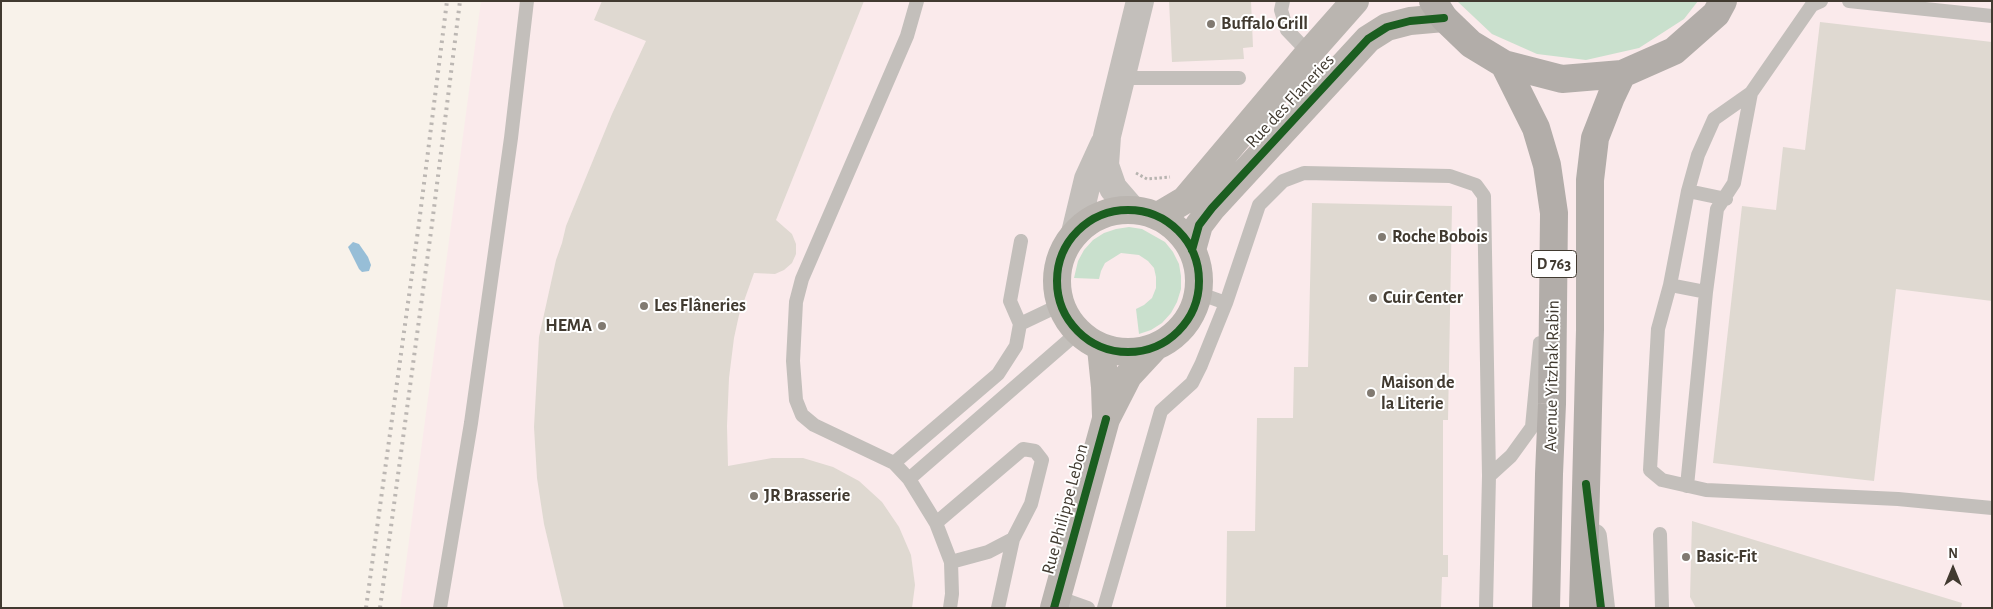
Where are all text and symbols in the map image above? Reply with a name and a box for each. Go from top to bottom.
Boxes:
place label: Buffalo Grill [1221,13,1308,35]
marker: Buffalo Grill [1205,18,1217,30]
street label: Rue des Flaneries [1241,50,1339,152]
place label: Roche Bobois [1392,226,1488,248]
marker: Roche Bobois [1376,231,1388,243]
road number: D 763 [1532,250,1576,278]
place label: Cuir Center [1383,287,1463,309]
marker: Cuir Center [1367,292,1379,304]
place label: Les Flâneries [654,295,746,317]
marker: Les Flâneries [638,300,650,312]
street label: Avenue Yitzhak Rabin [1540,300,1564,452]
place label: HEMA [545,315,592,337]
marker: HEMA [596,320,608,332]
place label: Maison de la Literie [1381,372,1454,414]
marker: Maison de la Literie [1365,387,1377,399]
street label: Rue Philippe Lebon [1037,441,1093,577]
place label: JR Brasserie [764,485,850,507]
marker: JR Brasserie [748,490,760,502]
north arrow [1928,544,1978,594]
place label: Basic-Fit [1696,546,1757,568]
text: N [1948,547,1958,561]
marker: Basic-Fit [1680,551,1692,563]

